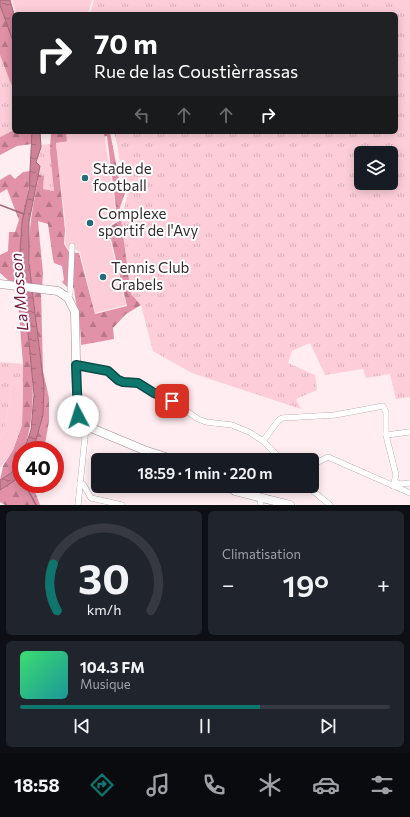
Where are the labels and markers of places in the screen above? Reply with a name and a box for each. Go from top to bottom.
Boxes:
place label: Stade de football [93,159,152,194]
marker: Stade de football [80,173,90,183]
place label: Complexe sportif de l'Avy [98,204,198,239]
marker: Complexe sportif de l'Avy [85,218,95,228]
place label: Tennis Club Grabels [111,258,190,293]
marker: Tennis Club Grabels [98,272,108,282]
pin [155,384,189,418]

